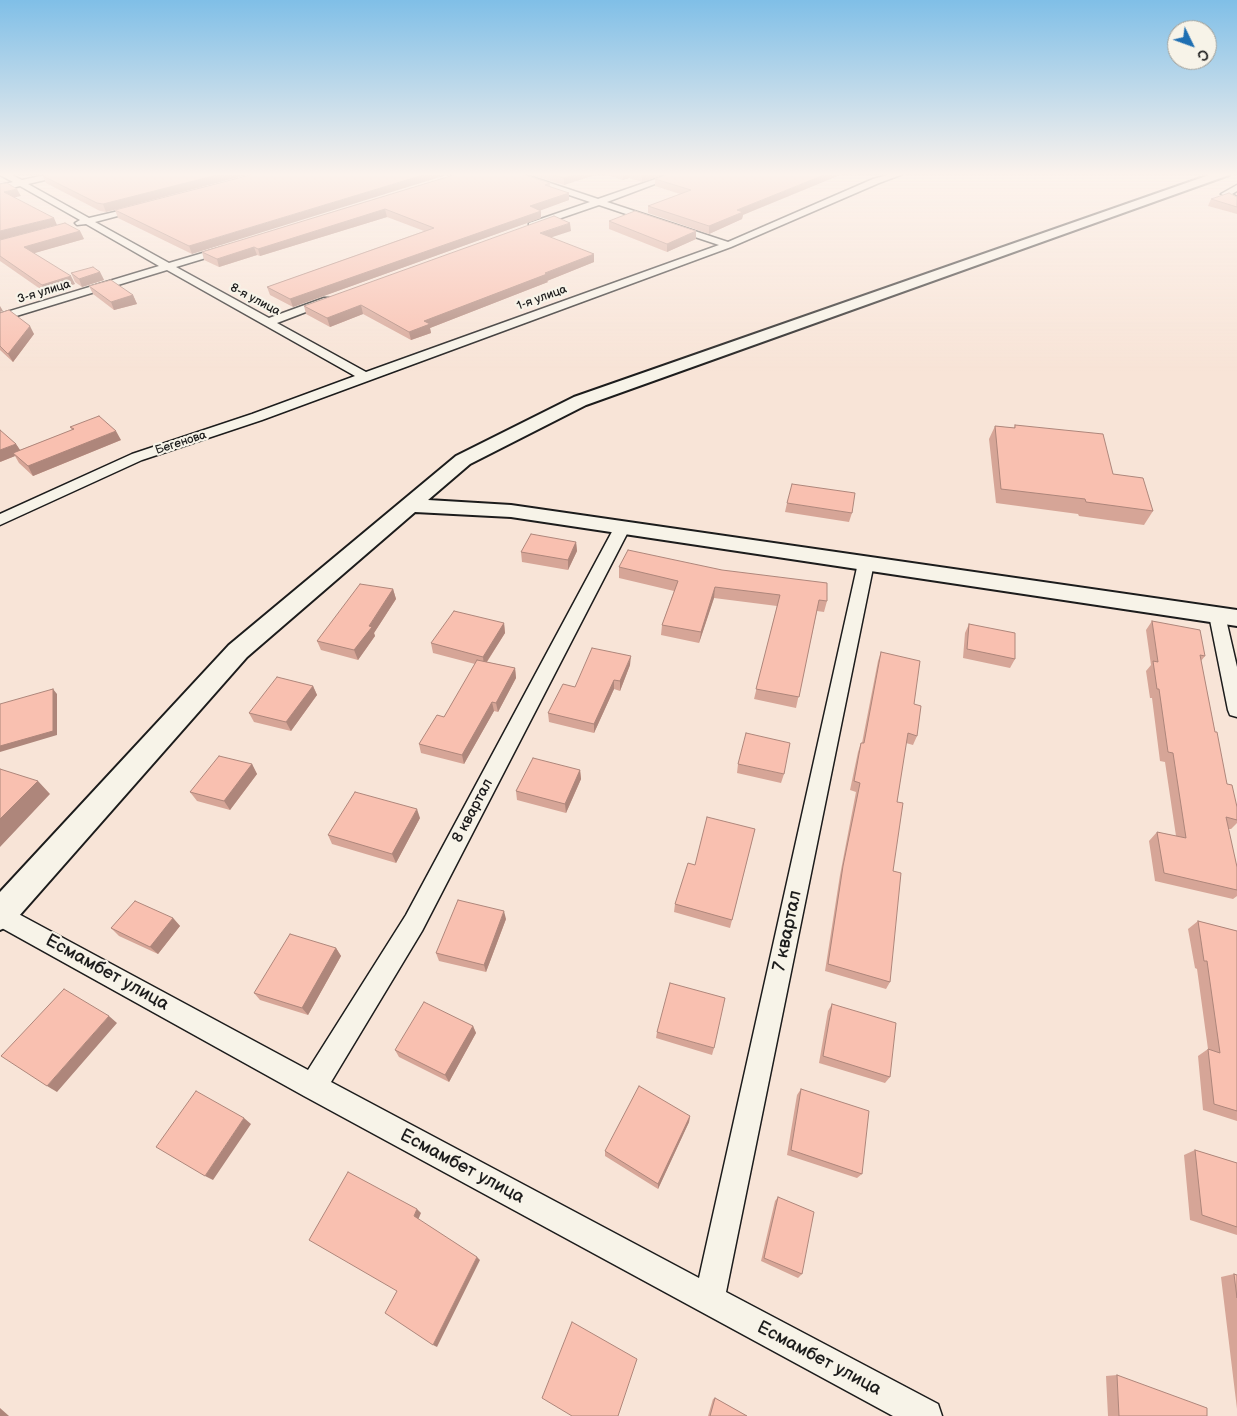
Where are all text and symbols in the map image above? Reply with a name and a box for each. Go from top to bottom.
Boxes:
north arrow [1167,20,1217,70]
text: С [1193,45,1212,64]
street label: 3-я улица [16,277,72,307]
street label: 8-я улица [228,281,282,319]
street label: 1-я улица [515,282,569,314]
street label: Бегенова [154,428,208,458]
street label: 8 квартал [449,776,497,846]
street label: 7 квартал [769,889,807,973]
street label: Есмамбет улица [41,930,173,1016]
street label: Есмамбет улица [396,1125,528,1209]
street label: Есмамбет улица [753,1317,885,1401]

